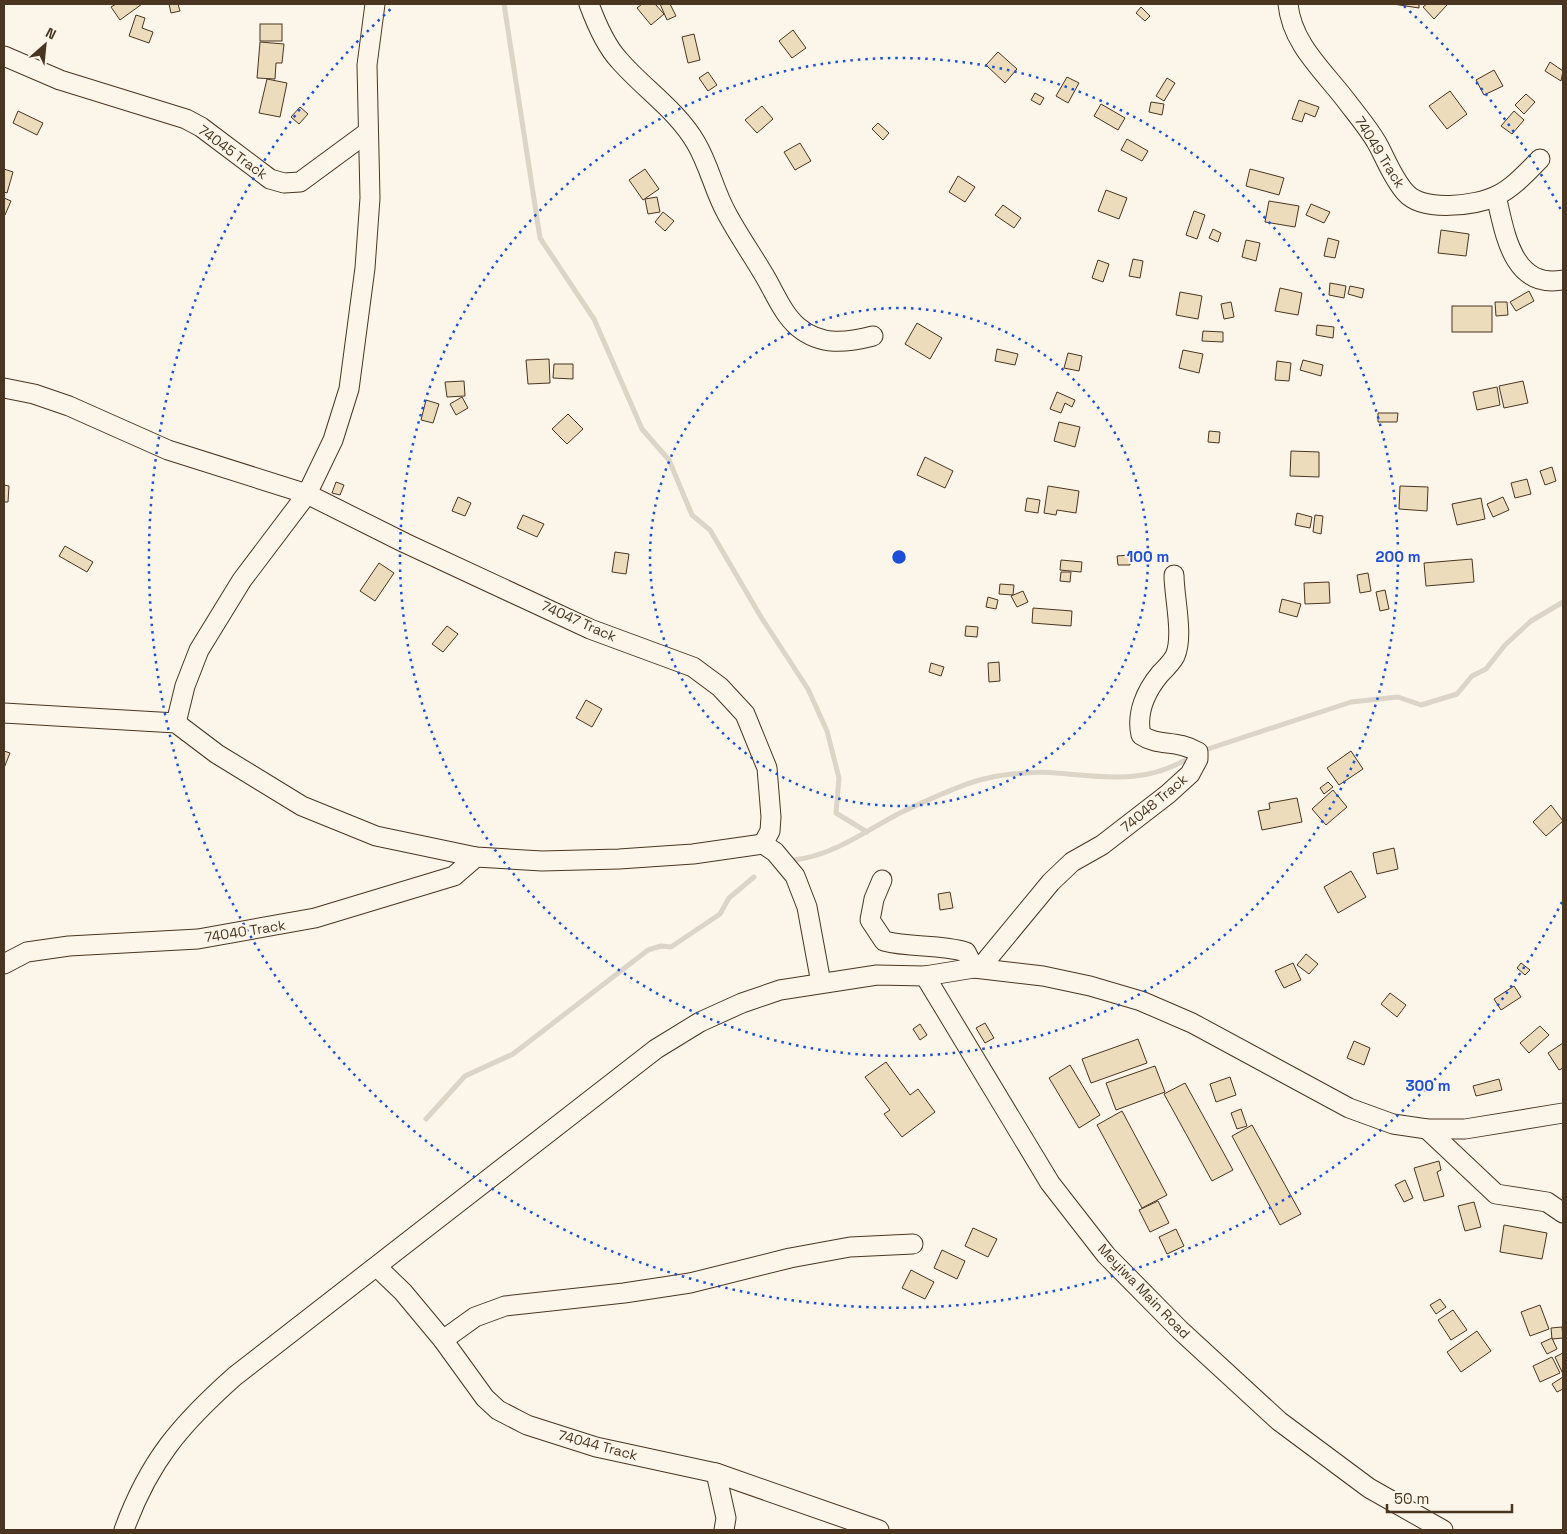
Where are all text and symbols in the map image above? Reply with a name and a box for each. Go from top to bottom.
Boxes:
north arrow [20,20,70,70]
text: N [43,23,59,44]
street label: 74049 Track [1351,113,1409,192]
street label: 74045 Track [195,121,271,183]
text: 100 m [1127,547,1169,566]
text: 200 m [1376,547,1420,566]
centre of rings [890,548,908,566]
street label: 74047 Track [539,596,620,646]
street label: 74048 Track [1117,770,1191,836]
street label: 74040 Track [203,916,287,946]
text: 300 m [1405,1076,1451,1095]
street label: Meyiwa Main Road [1094,1240,1194,1342]
street label: 74044 Track [556,1426,640,1464]
scale bar [1387,1482,1512,1514]
text: 50 m [1394,1489,1429,1508]

